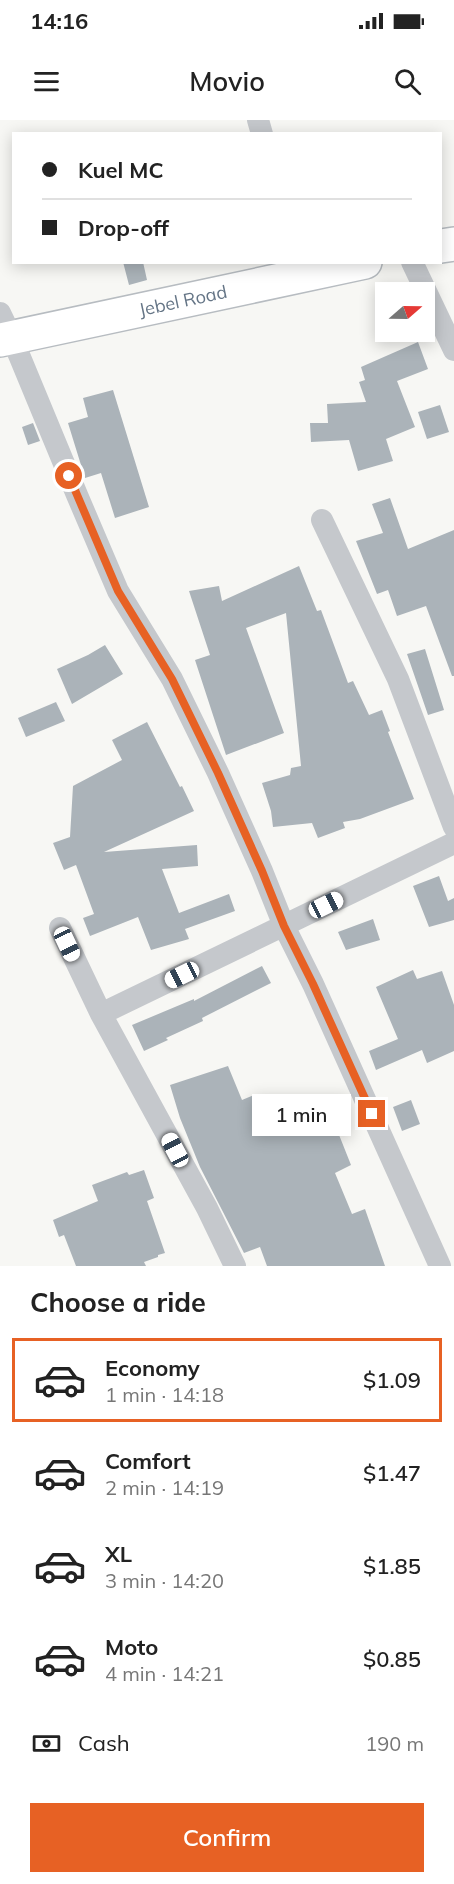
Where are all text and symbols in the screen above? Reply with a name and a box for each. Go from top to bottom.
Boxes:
text: 14:16 [30,7,88,35]
text: Movio [189,64,265,98]
icon: menu [30,65,63,98]
icon: search [391,65,424,98]
text: Kuel MC [78,156,164,184]
text: Drop-off [78,214,169,242]
street label: Jebel Road [137,280,229,321]
north arrow [375,282,435,342]
map controls [375,282,435,342]
route start [55,462,82,489]
car [306,889,346,921]
car [51,924,83,964]
car [162,959,202,991]
callout: 1 min [252,1093,351,1135]
route end [358,1100,385,1127]
text: 1 min [276,1102,327,1127]
car [159,1130,191,1170]
text: Choose a ride [30,1285,206,1319]
icon: car [33,1353,87,1407]
text: Economy [105,1354,200,1382]
text: $1.09 [363,1366,421,1394]
text: 1 min · 14:18 [105,1382,224,1407]
icon: car [33,1446,87,1500]
text: Comfort [105,1447,191,1475]
text: $1.47 [363,1459,421,1487]
text: 2 min · 14:19 [105,1475,224,1500]
icon: car [33,1539,87,1593]
text: XL [105,1540,132,1568]
text: $1.85 [363,1552,421,1580]
text: 3 min · 14:20 [105,1568,224,1593]
icon: car [33,1632,87,1686]
text: Moto [105,1633,158,1661]
text: $0.85 [363,1645,421,1673]
text: 4 min · 14:21 [105,1661,224,1686]
icon: cash [30,1727,63,1760]
text: Cash [78,1729,130,1757]
text: 190 m [365,1731,424,1756]
button: Confirm [30,1803,424,1872]

